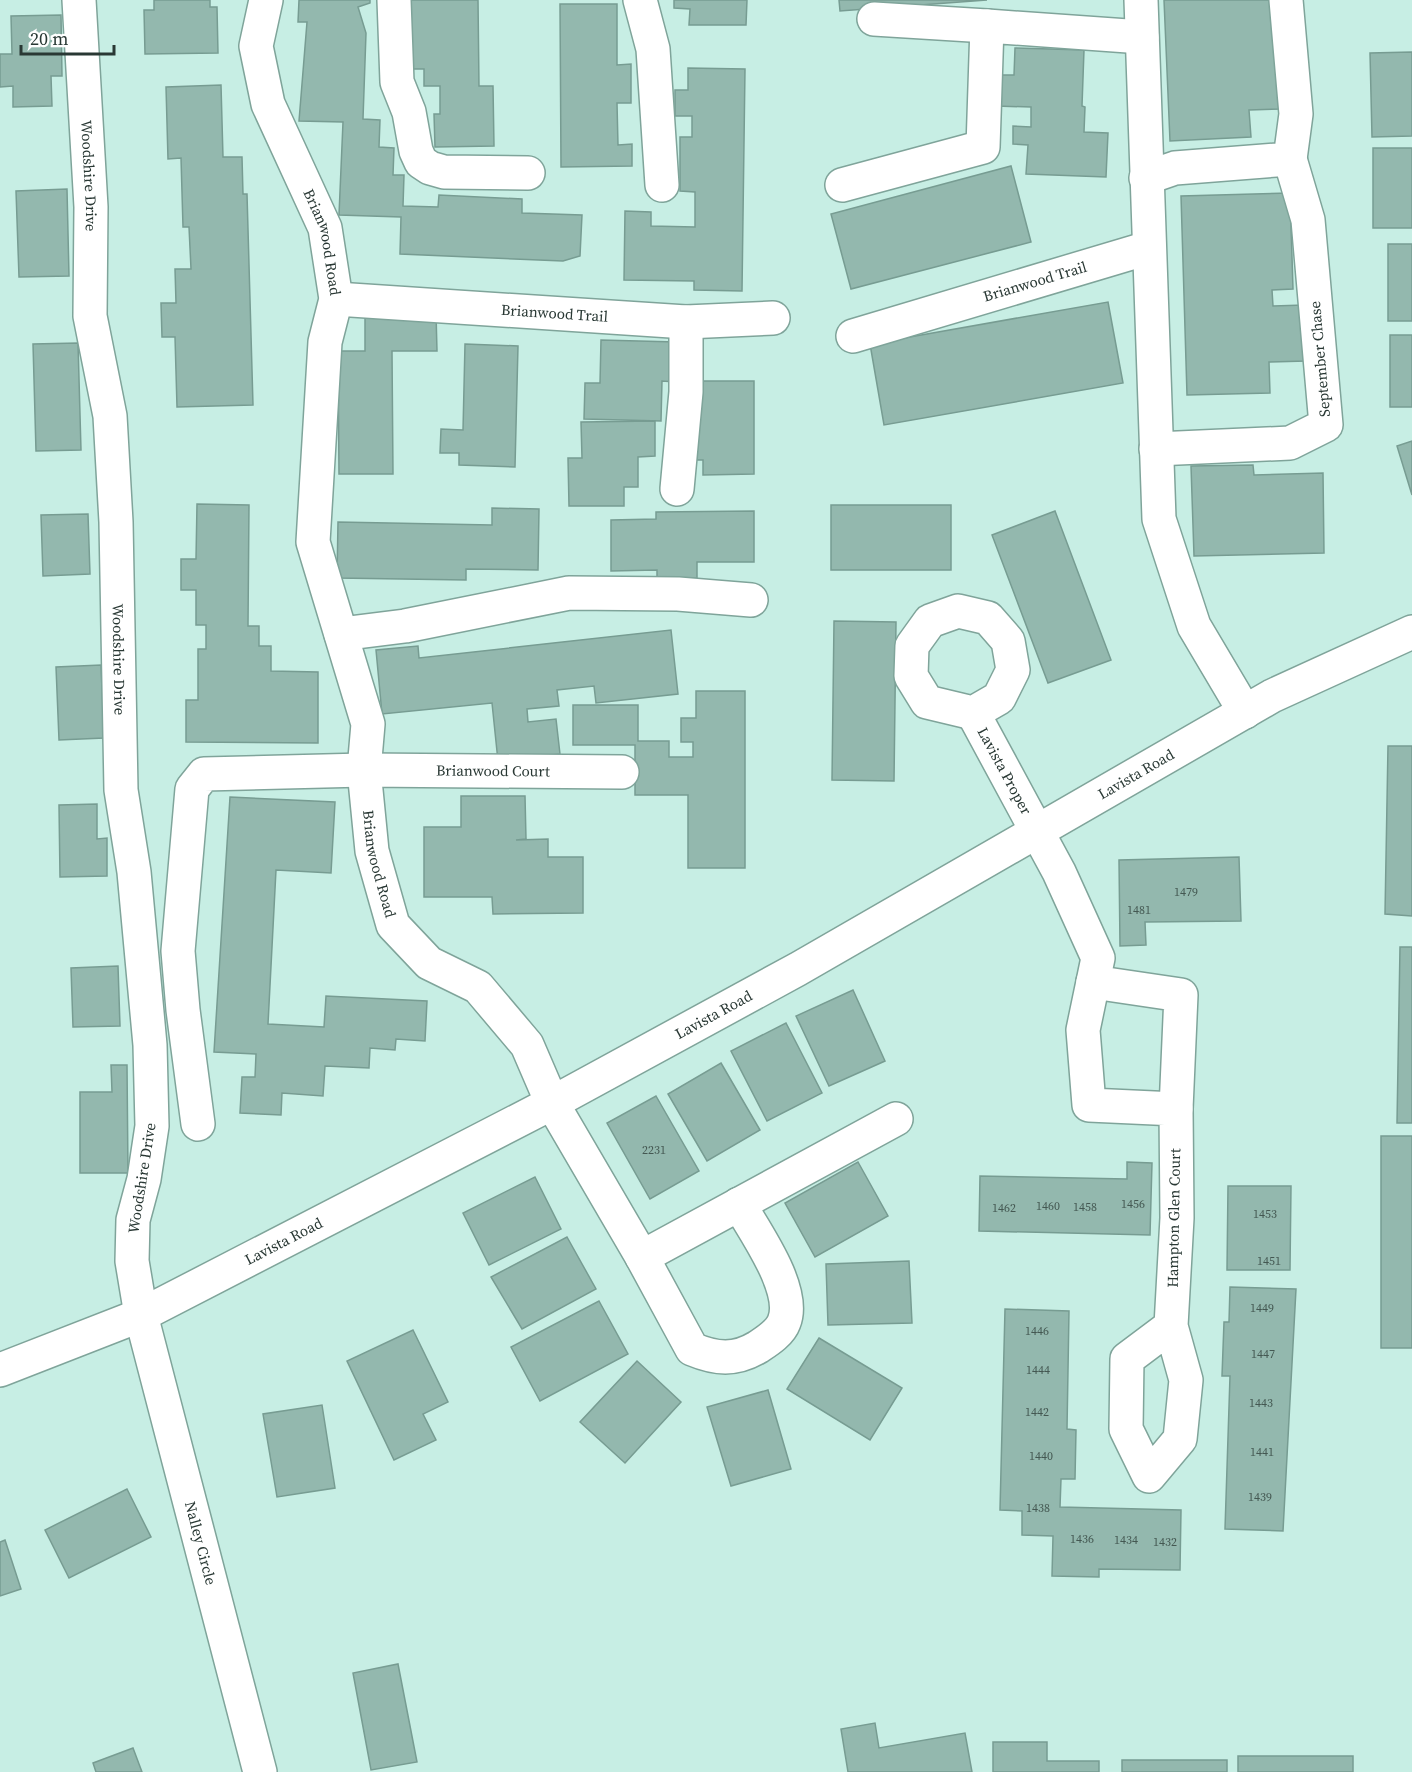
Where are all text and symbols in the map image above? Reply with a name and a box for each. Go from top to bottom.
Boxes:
scale bar [21,18,114,56]
text: 20 m [30,26,68,51]
street label: Woodshire Drive [76,119,102,232]
street label: Brianwood Road [298,185,346,298]
street label: Brianwood Trail [981,256,1090,307]
street label: Brianwood Trail [500,299,609,327]
street label: September Chase [1304,300,1335,418]
street label: Woodshire Drive [108,603,131,716]
street label: Lavista Proper [973,723,1037,819]
street label: Lavista Road [1094,743,1178,804]
street label: Brianwood Court [436,760,550,781]
street label: Brianwood Road [358,809,402,921]
house number: 1479 [1174,884,1198,900]
house number: 1481 [1127,902,1151,918]
street label: Lavista Road [671,985,756,1044]
street label: Woodshire Drive [122,1121,161,1235]
house number: 2231 [642,1142,666,1158]
street label: Hampton Glen Court [1162,1148,1185,1288]
house number: 1456 [1121,1196,1145,1212]
house number: 1460 [1036,1198,1060,1214]
house number: 1458 [1073,1199,1097,1215]
house number: 1462 [992,1200,1016,1216]
house number: 1453 [1253,1206,1277,1222]
street label: Lavista Road [241,1212,327,1270]
house number: 1451 [1257,1253,1281,1269]
house number: 1449 [1250,1300,1274,1316]
house number: 1446 [1025,1323,1049,1339]
house number: 1447 [1251,1346,1275,1362]
house number: 1444 [1026,1362,1050,1378]
house number: 1443 [1249,1395,1273,1411]
house number: 1442 [1025,1404,1049,1420]
house number: 1441 [1250,1444,1274,1460]
house number: 1440 [1029,1448,1053,1464]
house number: 1439 [1248,1489,1272,1505]
street label: Nalley Circle [180,1499,222,1588]
house number: 1438 [1026,1500,1050,1516]
house number: 1436 [1070,1531,1094,1547]
house number: 1434 [1114,1532,1138,1548]
house number: 1432 [1153,1534,1177,1550]

